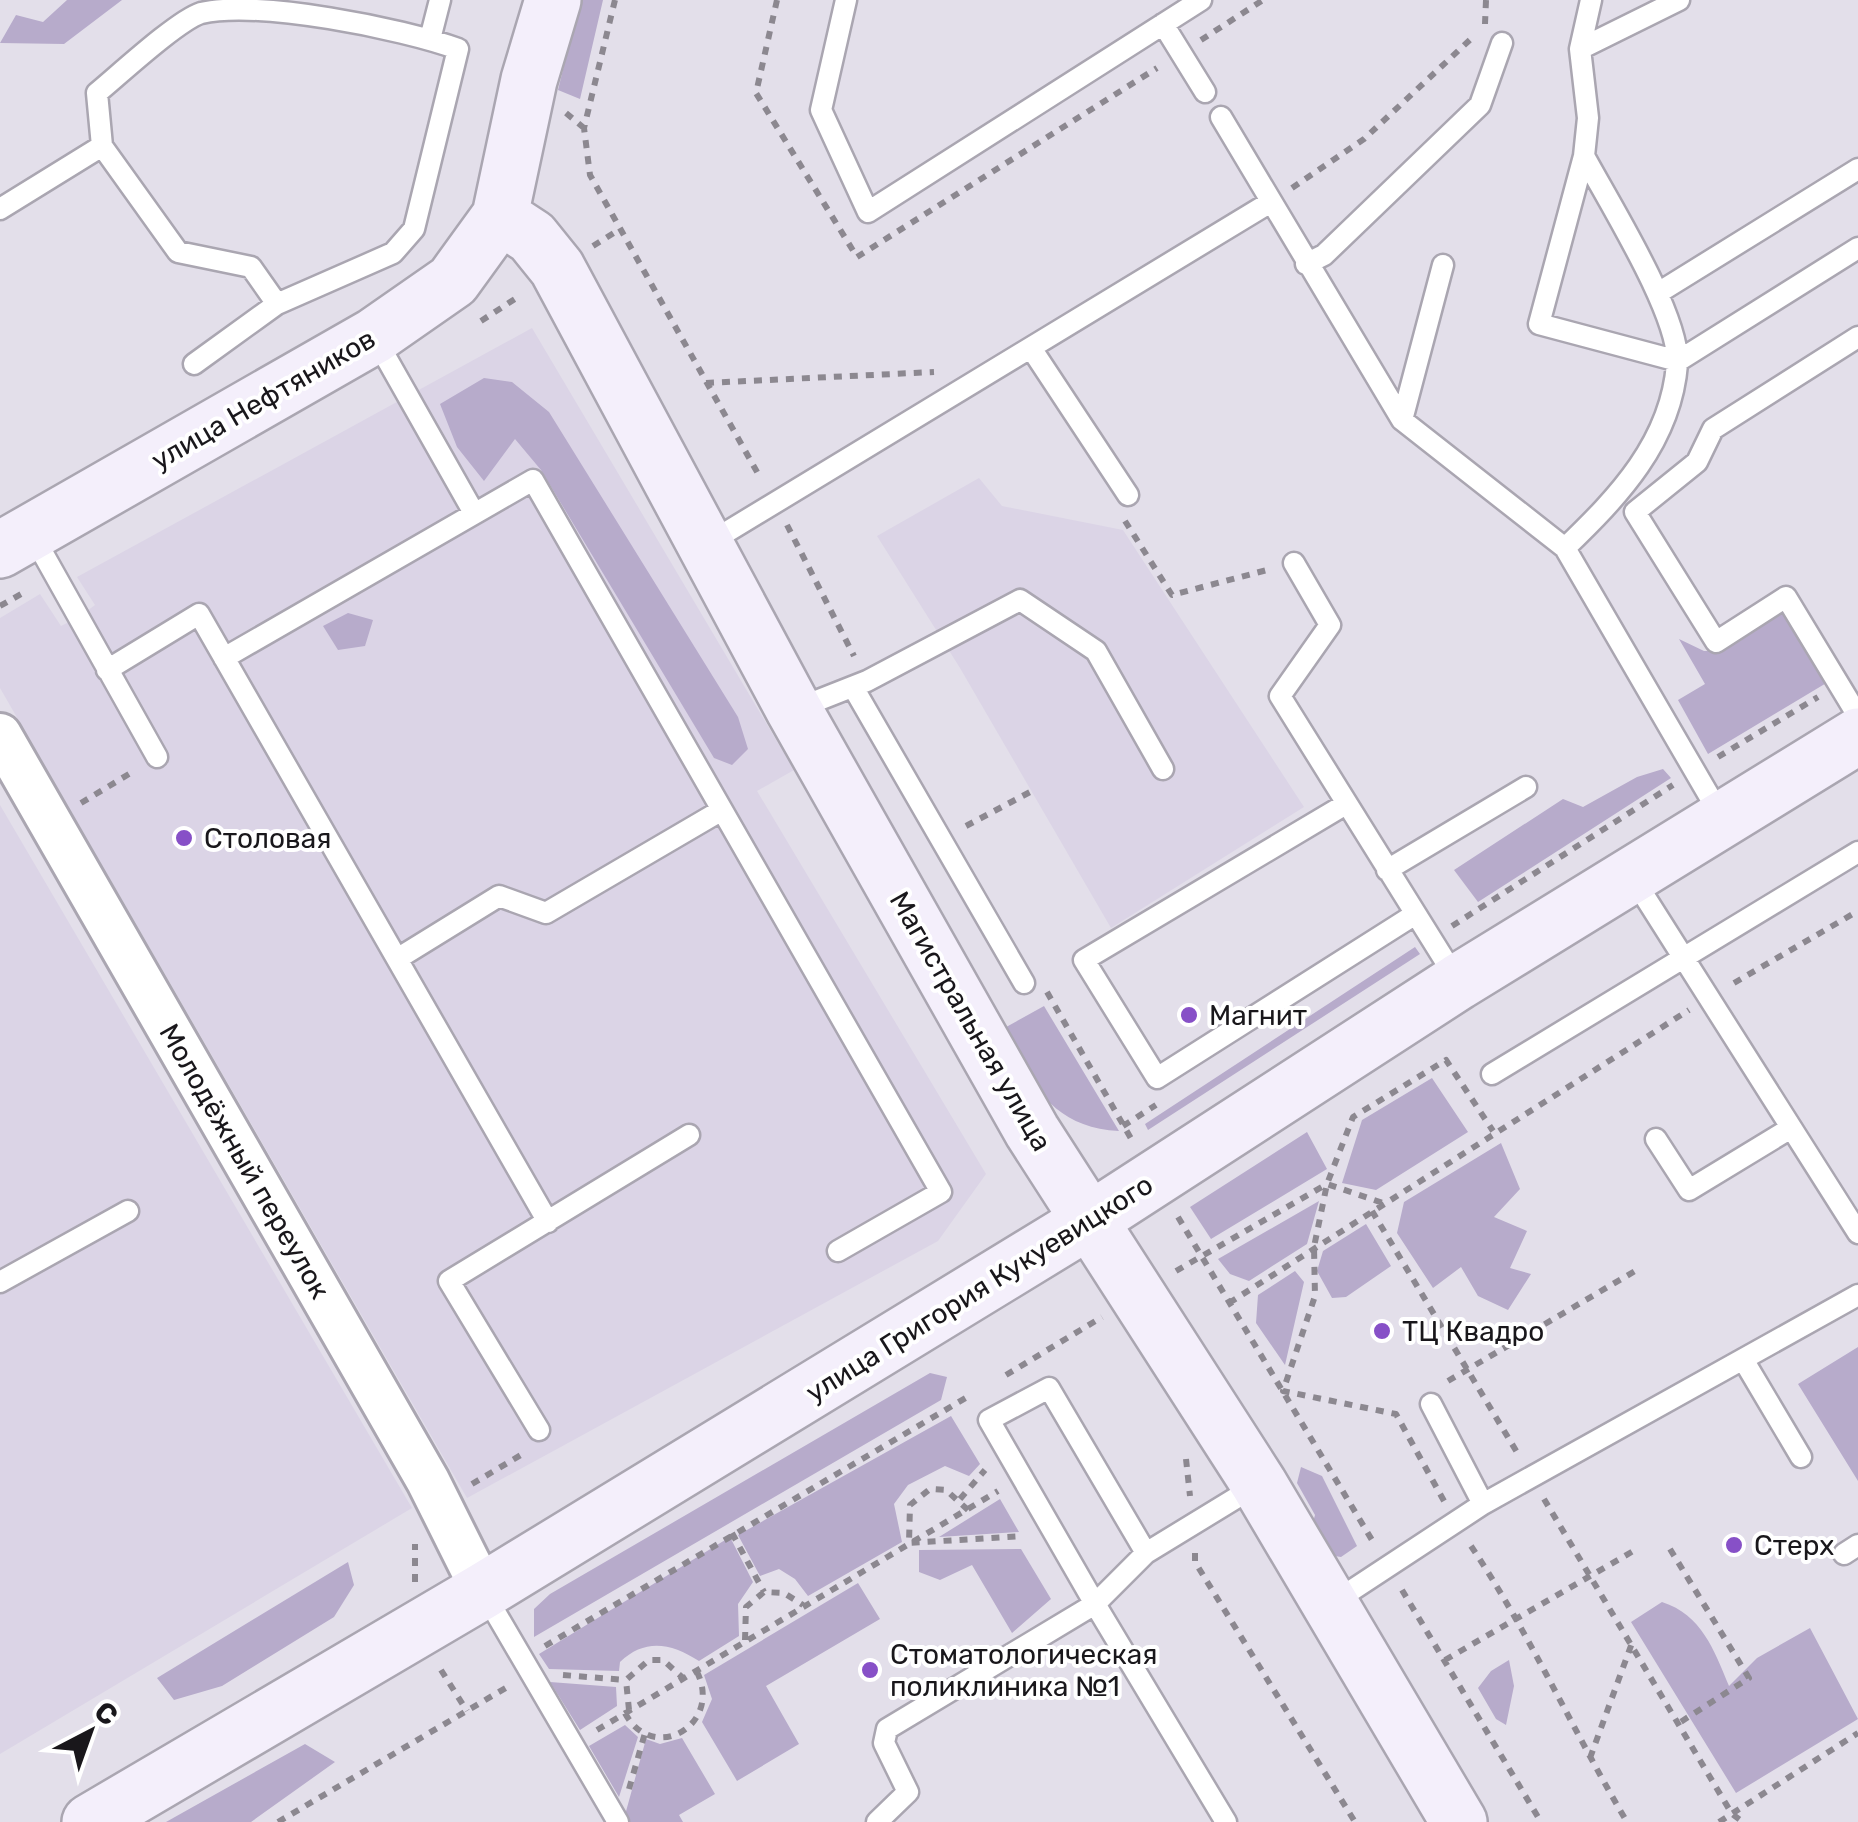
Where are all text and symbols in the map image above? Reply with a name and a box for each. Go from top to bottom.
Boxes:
street label: улица Нефтяников [145,322,381,477]
place label: Столовая [204,822,332,855]
marker: Столовая [173,827,195,849]
street label: Магистральная улица [883,886,1058,1157]
place label: Магнит [1209,999,1307,1032]
marker: Магнит [1178,1004,1200,1026]
street label: Молодёжный переулок [152,1018,337,1305]
street label: улица Григория Кукуевицкого [800,1168,1159,1409]
place label: ТЦ Квадро [1402,1315,1544,1348]
marker: ТЦ Квадро [1371,1320,1393,1342]
place label: Стерх [1754,1529,1834,1562]
marker: Стерх [1723,1534,1745,1556]
place label: Стоматологическая поликлиника №1 [890,1638,1157,1703]
marker: Стоматологическая поликлиника №1 [859,1659,881,1681]
north arrow [40,1682,140,1782]
text: С [88,1695,124,1732]

